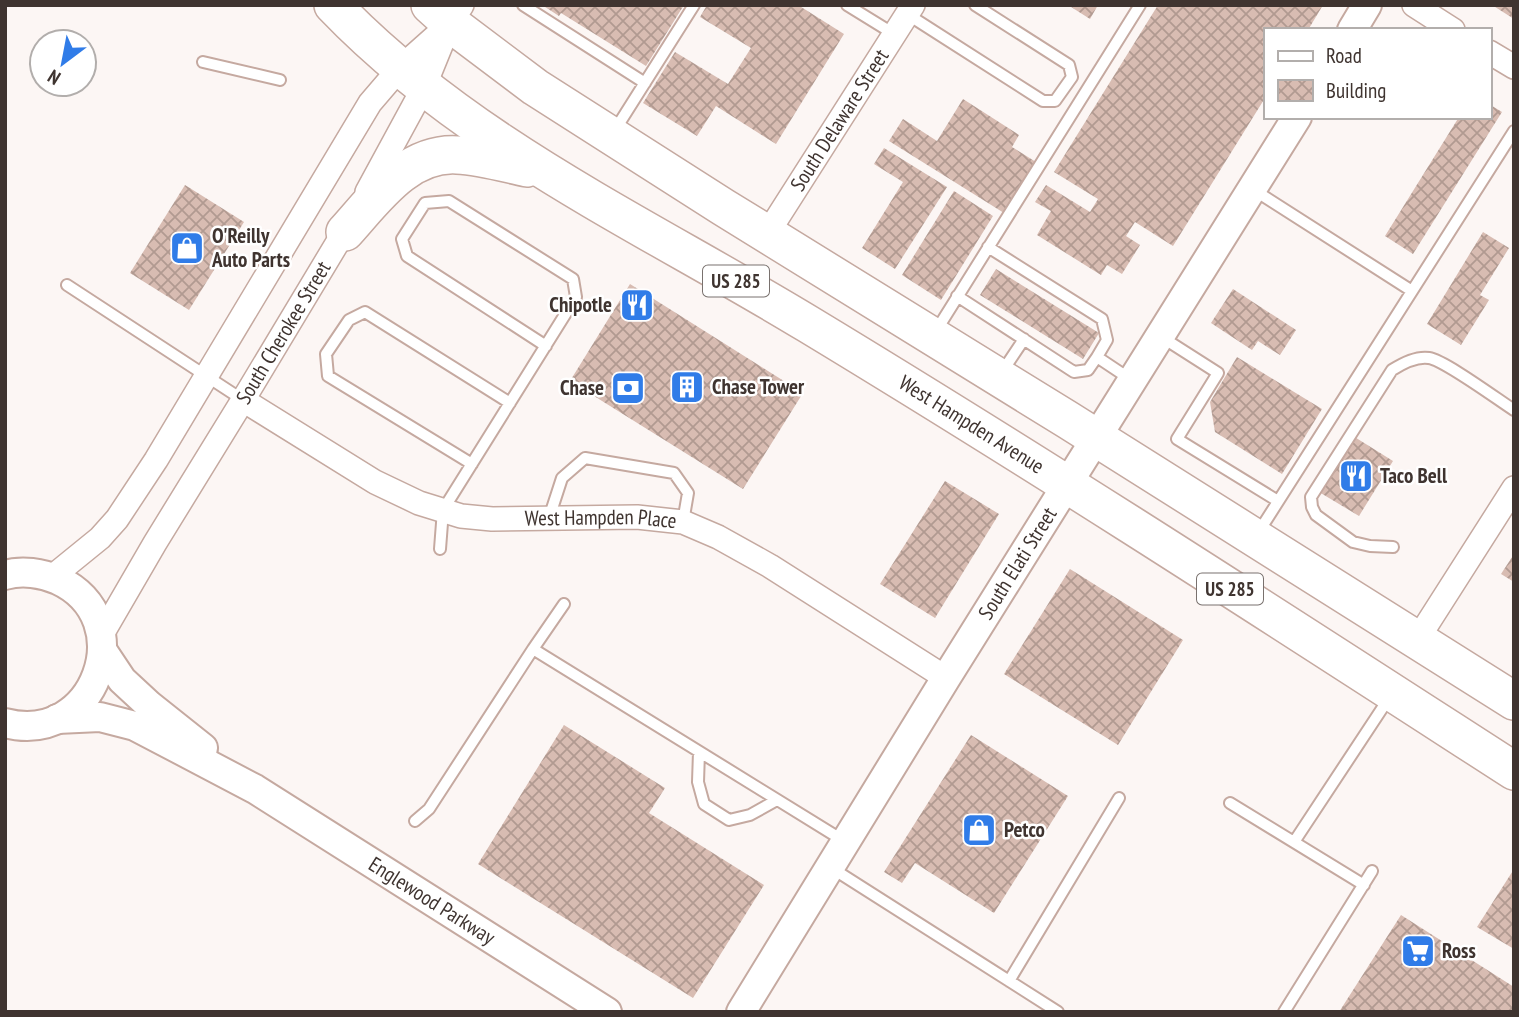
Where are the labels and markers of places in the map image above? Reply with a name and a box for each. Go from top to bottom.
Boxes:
place label: O'Reilly Auto Parts [211,222,290,273]
shop icon: O'Reilly Auto Parts [168,229,206,267]
restaurant icon: Chipotle [618,286,656,324]
place label: Chipotle [549,291,612,318]
building icon: Chase Tower [668,368,706,406]
bank icon: Chase [609,369,647,407]
place label: Chase Tower [712,373,805,400]
place label: Chase [560,374,604,401]
restaurant icon: Taco Bell [1337,457,1375,495]
place label: Taco Bell [1380,462,1448,489]
shop icon: Petco [960,811,998,849]
place label: Petco [1004,816,1045,843]
supermarket icon: Ross [1399,932,1437,970]
place label: Ross [1442,937,1476,964]

